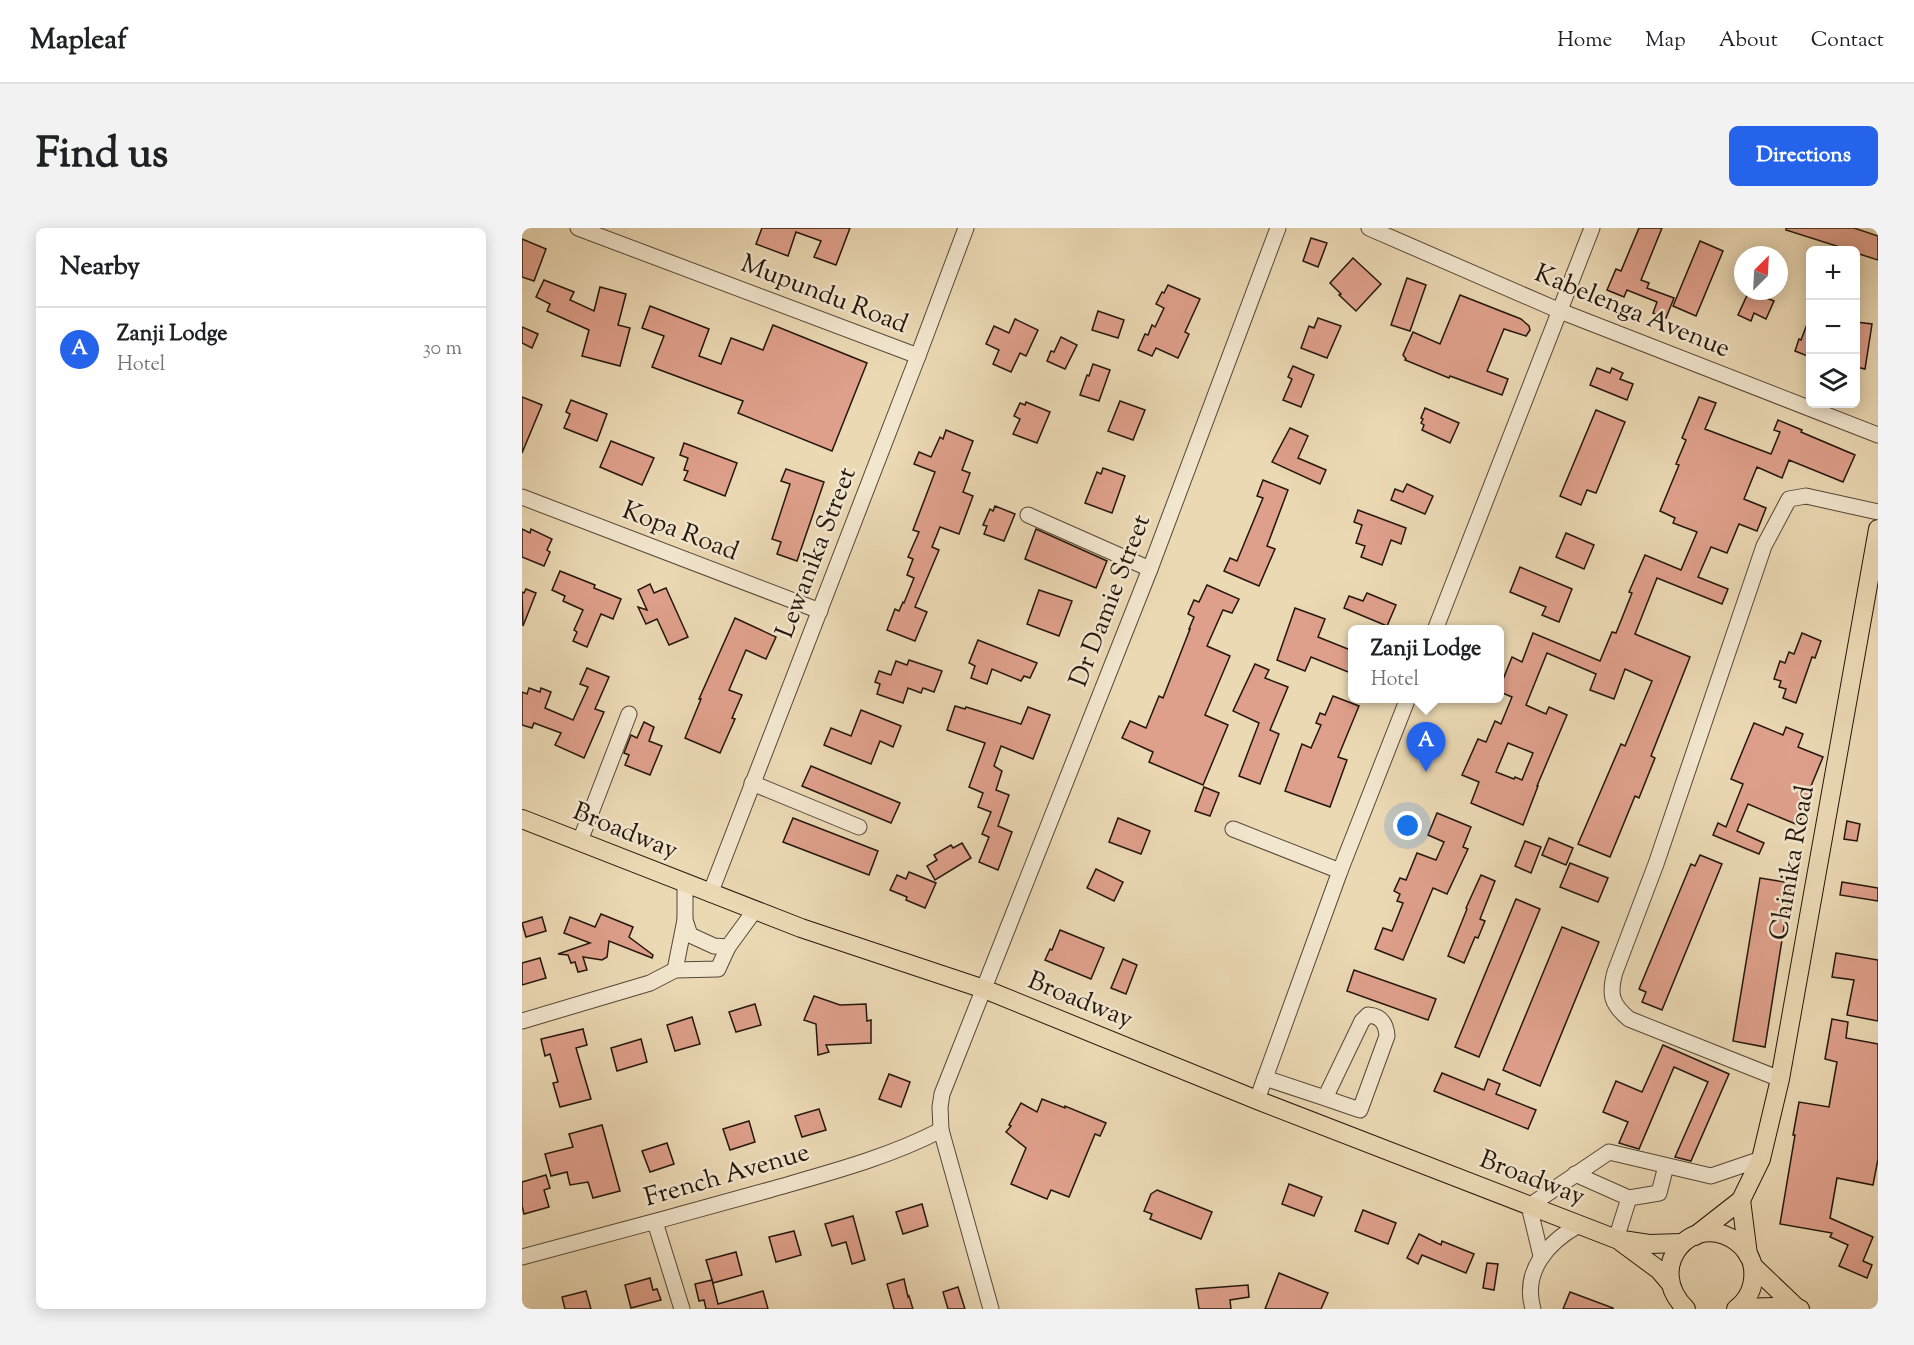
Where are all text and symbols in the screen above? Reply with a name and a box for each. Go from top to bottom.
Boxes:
text: Mapleaf [30,21,127,61]
text: Home [1557,26,1612,56]
text: Map [1645,26,1686,56]
text: About [1719,26,1778,56]
text: Contact [1811,26,1884,56]
text: Find us [36,126,168,186]
button: Directions [1729,126,1878,186]
street label: Mupundu Road [735,246,913,344]
north arrow [1734,246,1788,300]
map controls [1806,246,1860,408]
button: + [1806,246,1860,300]
text: Nearby [60,249,140,286]
street label: Kabelenga Avenue [1529,256,1735,368]
button: − [1806,300,1860,354]
text: Zanji Lodge [117,319,228,351]
text: A [71,335,88,364]
text: 30 m [423,335,462,364]
text: Hotel [117,351,165,380]
button: layers [1806,354,1860,408]
street label: Lewanika Street [767,462,867,644]
street label: Kopa Road [616,493,744,571]
street label: Dr Damie Street [1061,509,1161,693]
popup [1348,625,1504,703]
text: Zanji Lodge [1371,634,1481,666]
text: Hotel [1371,666,1419,695]
pin: A [1406,722,1446,772]
street label: Chinika Road [1761,782,1825,943]
street label: Broadway [567,794,683,870]
your location [1393,811,1422,840]
street label: Broadway [1022,963,1138,1039]
street label: French Avenue [640,1135,814,1217]
street label: Broadway [1474,1142,1590,1216]

